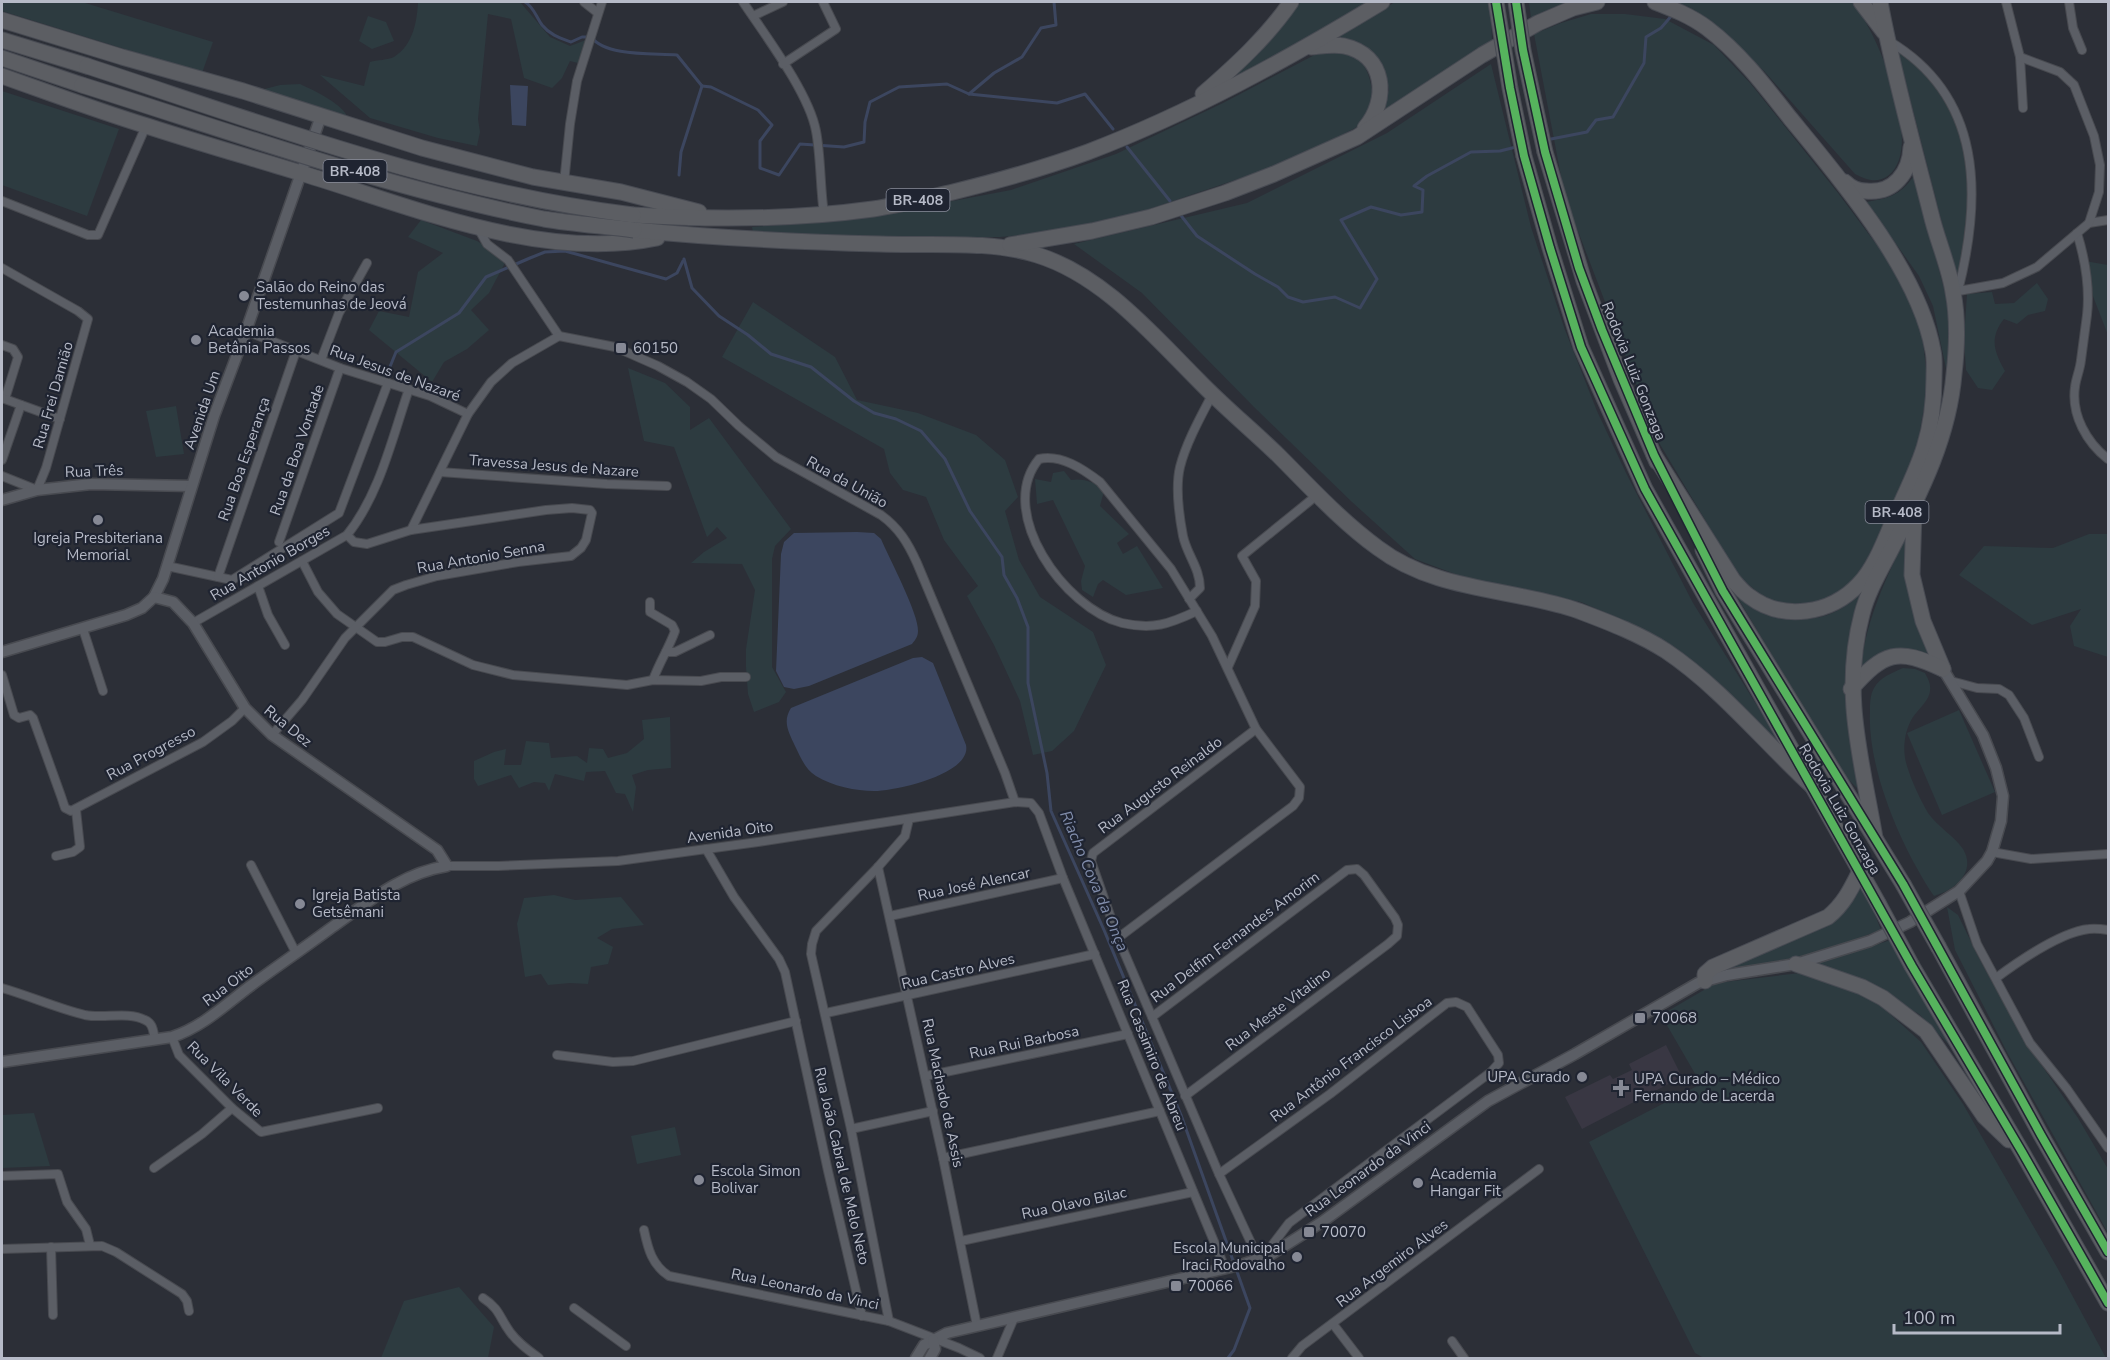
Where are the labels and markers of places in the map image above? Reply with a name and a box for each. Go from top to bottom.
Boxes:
place label: Salão do Reino das Testemunhas de Jeová [256,277,407,314]
marker: Salão do Reino das Testemunhas de Jeová [237,289,251,303]
place label: Academia Betânia Passos [208,321,310,358]
marker: Academia Betânia Passos [189,333,203,347]
place label: 60150 [633,338,678,358]
marker: 60150 [614,341,628,355]
marker: Igreja Presbiteriana Memorial [91,513,105,527]
place label: Igreja Presbiteriana Memorial [33,528,163,565]
place label: Igreja Batista Getsêmani [312,885,400,922]
marker: Igreja Batista Getsêmani [293,897,307,911]
place label: 70068 [1652,1008,1697,1028]
marker: 70068 [1633,1011,1647,1025]
place label: UPA Curado [1487,1067,1570,1087]
place label: UPA Curado – Médico Fernando de Lacerda [1634,1069,1780,1106]
marker: UPA Curado [1575,1070,1589,1084]
marker: UPA Curado – Médico Fernando de Lacerda [1612,1079,1630,1097]
place label: Escola Simon Bolivar [711,1161,801,1198]
place label: Academia Hangar Fit [1430,1164,1502,1201]
marker: Escola Simon Bolivar [692,1173,706,1187]
marker: Academia Hangar Fit [1411,1176,1425,1190]
place label: 70070 [1321,1222,1366,1242]
marker: 70070 [1302,1225,1316,1239]
place label: Escola Municipal Iraci Rodovalho [1173,1238,1286,1275]
marker: Escola Municipal Iraci Rodovalho [1290,1250,1304,1264]
place label: 70066 [1188,1276,1233,1296]
marker: 70066 [1169,1279,1183,1293]

